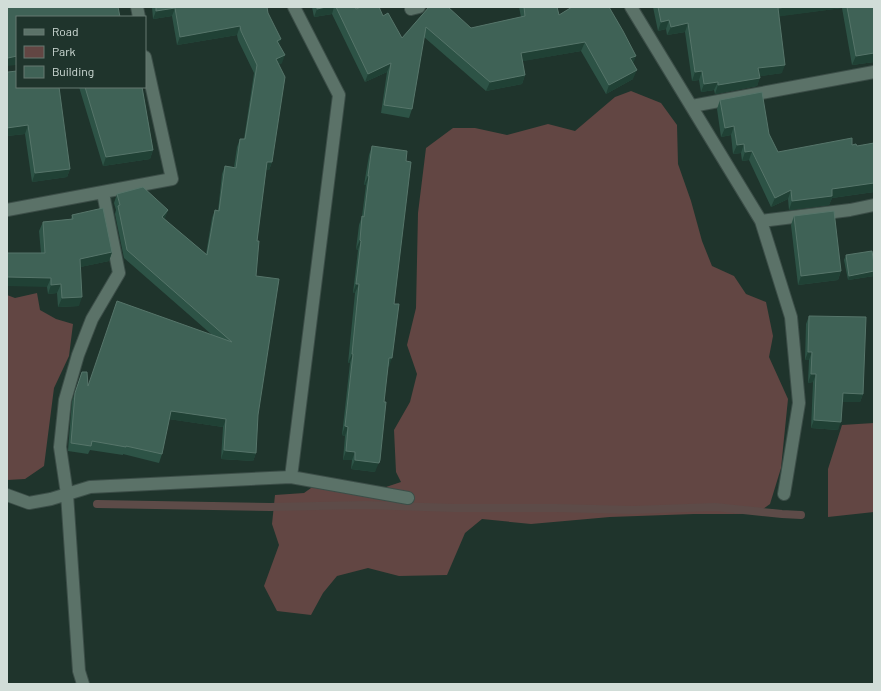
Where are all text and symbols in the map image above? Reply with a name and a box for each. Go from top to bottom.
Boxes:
legend [16,16,146,88]
text: Road [52,24,79,38]
text: Park [52,44,76,58]
text: Building [52,64,94,78]

